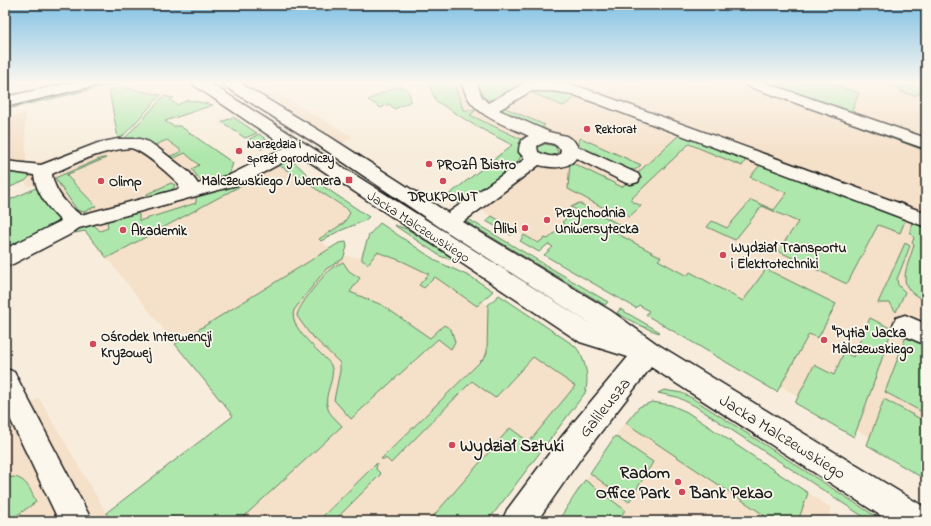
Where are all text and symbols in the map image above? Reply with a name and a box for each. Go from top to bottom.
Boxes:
place label: Rektorat [594,121,638,139]
marker: Rektorat [582,124,592,134]
place label: Narzędzia i sprzęt ogrodniczy [247,136,335,170]
marker: Narzędzia i sprzęt ogrodniczy [234,146,244,156]
place label: PROZA Bistro [437,155,516,176]
marker: PROZA Bistro [424,159,434,169]
place label: Malczewskiego / Wernera [202,171,341,194]
place label: Olimp [109,172,142,193]
marker: Malczewskiego / Wernera [344,175,354,185]
marker: Olimp [96,176,106,186]
marker: DRUKPOINT [438,176,448,186]
street label: Jacka Malczewskiego [362,186,474,269]
place label: DRUKPOINT [407,187,478,208]
place label: Przychodnia Uniwersytecka [555,203,639,242]
marker: Przychodnia Uniwersytecka [542,215,552,225]
place label: Alibi [494,219,517,240]
place label: Akademik [131,221,188,242]
marker: Alibi [520,223,530,233]
marker: Akademik [118,225,128,235]
place label: Wydział Transportu i Elektrotechniki [731,238,846,275]
marker: Wydział Transportu i Elektrotechniki [718,250,728,260]
place label: "Pytia" Jacka Malczewskiego [831,323,914,362]
place label: Ośrodek Interwencji Kryzowej [101,327,213,366]
marker: "Pytia" Jacka Malczewskiego [819,335,829,345]
marker: Ośrodek Interwencji Kryzowej [88,339,98,349]
street label: Galileusza [573,373,637,443]
street label: Jacka Malczewskiego [713,388,850,488]
place label: Wydział Sztuki [460,434,564,461]
marker: Wydział Sztuki [447,440,457,450]
place label: Radom Office Park [596,461,671,506]
marker: Radom Office Park [673,477,683,487]
place label: Bank Pekao [689,481,773,506]
marker: Bank Pekao [677,487,687,497]

